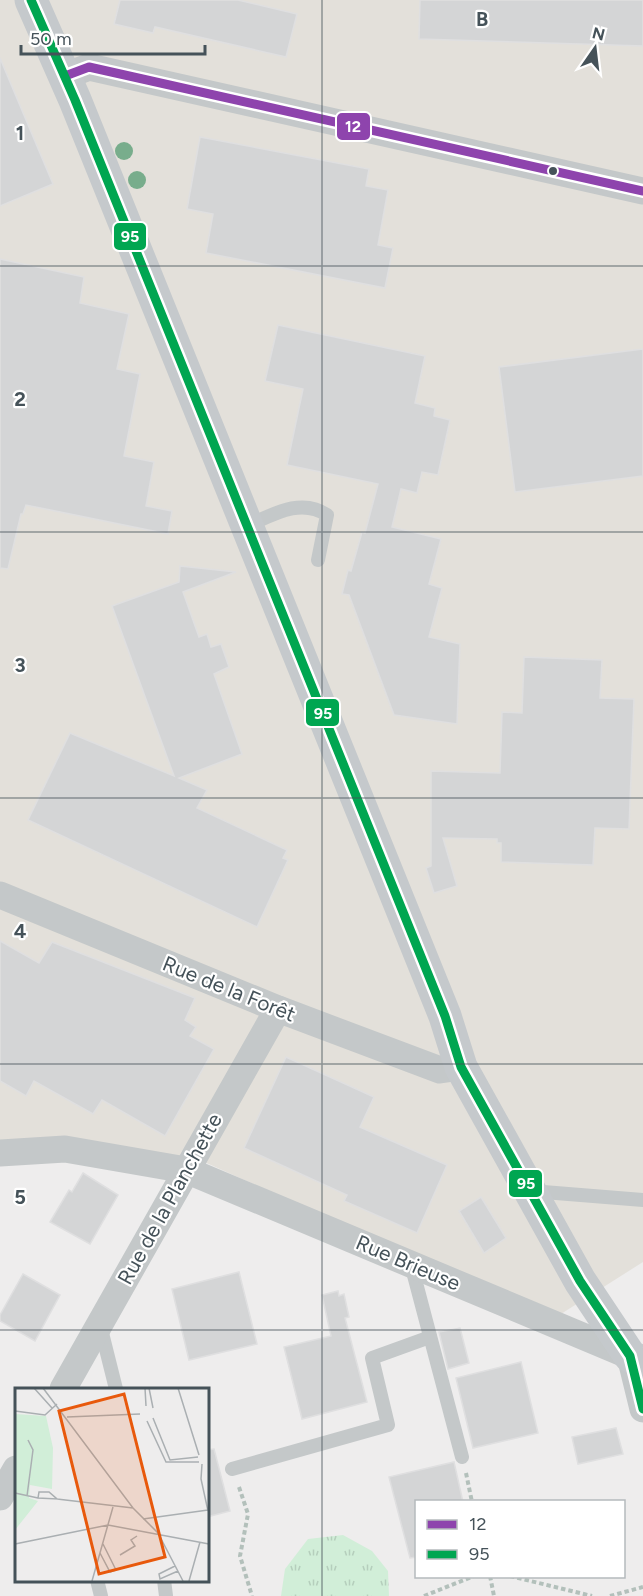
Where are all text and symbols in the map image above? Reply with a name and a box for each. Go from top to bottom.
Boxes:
text: B [476,7,488,31]
scale bar [21,18,206,56]
north arrow [565,18,625,78]
text: N [590,23,607,45]
text: 50 m [30,28,72,50]
line badge: 12 [336,112,371,141]
text: 12 [345,117,361,136]
text: 1 [16,121,24,145]
unlabelled marker [547,165,559,177]
line badge: 95 [113,222,147,251]
text: 95 [121,227,139,246]
text: 2 [14,387,26,411]
text: 3 [14,653,26,677]
line badge: 95 [305,698,340,727]
text: 95 [314,704,332,723]
text: 4 [14,919,27,943]
street label: Rue de la Forêt [159,951,299,1027]
street label: Rue de la Planchette [112,1109,227,1289]
line badge: 95 [508,1169,543,1198]
text: 95 [517,1174,535,1193]
text: 5 [14,1185,26,1209]
street label: Rue Brieuse [352,1229,464,1296]
inset map [15,1388,208,1581]
legend [415,1500,625,1578]
text: 12 [469,1513,487,1535]
text: 95 [469,1543,490,1565]

